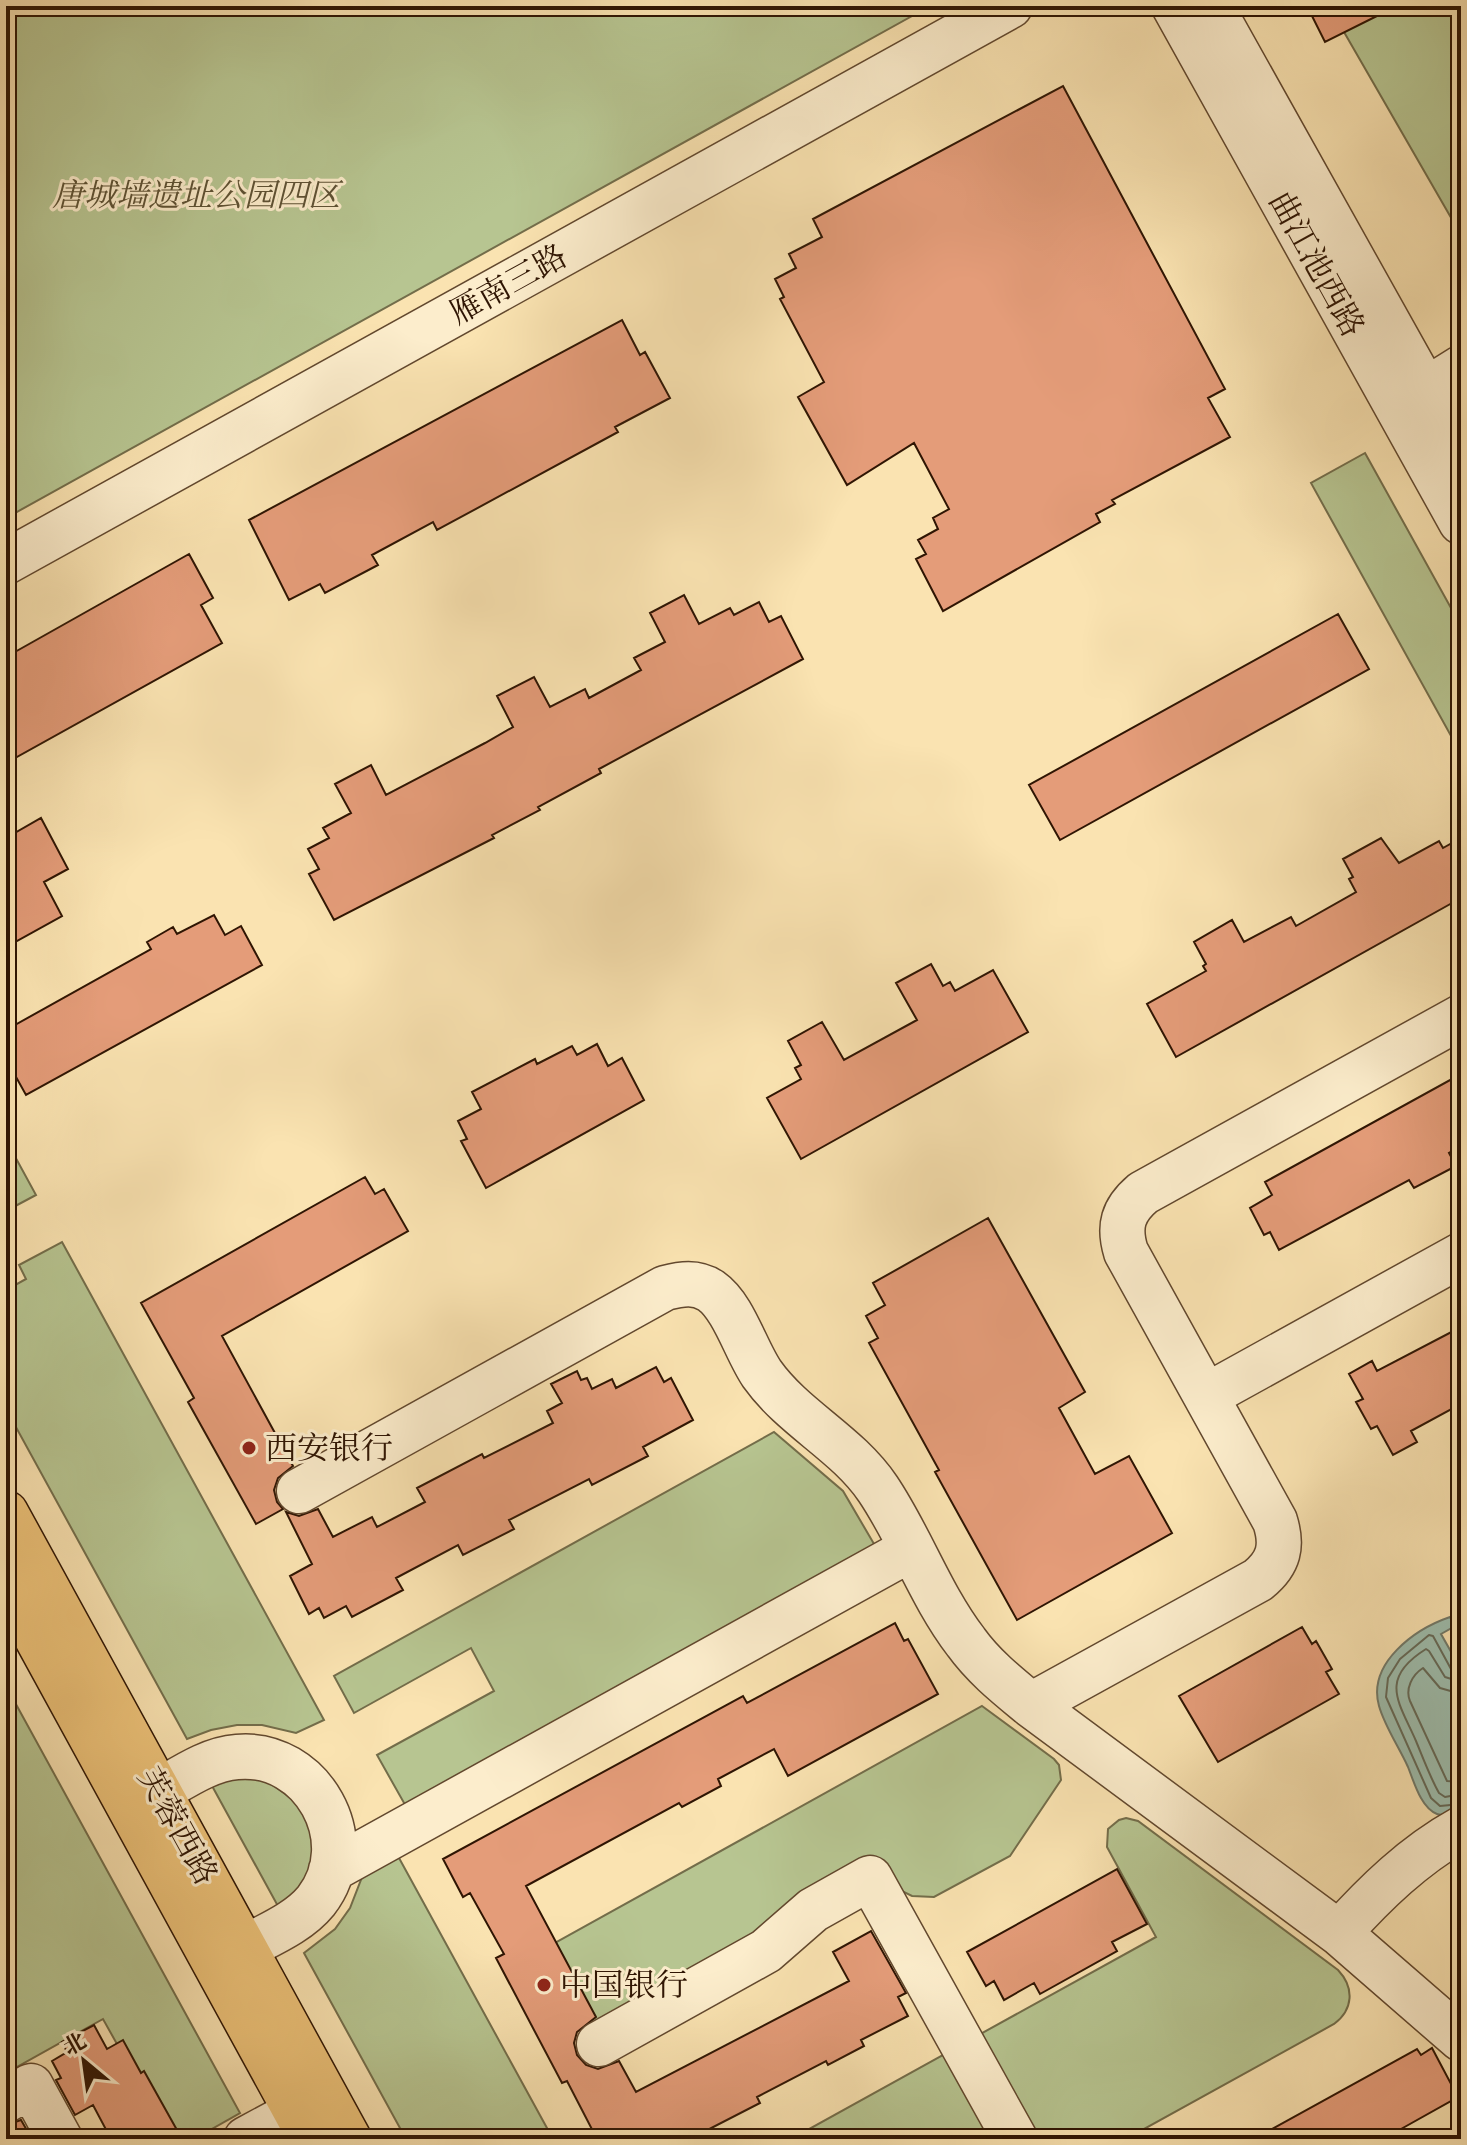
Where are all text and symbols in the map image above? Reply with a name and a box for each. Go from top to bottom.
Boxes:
park label: 唐城墙遗址公园四区 [52,176,344,216]
street label: 曲江池西路 [1260,185,1372,344]
street label: 雁南三路 [443,236,574,333]
place label: 西安银行 [265,1429,393,1469]
marker: 西安银行 [240,1439,258,1457]
street label: 芙蓉西路 [129,1761,226,1892]
place label: 中国银行 [560,1966,688,2006]
marker: 中国银行 [535,1976,553,1994]
north arrow [44,2021,124,2101]
text: 北 [59,2028,91,2062]

